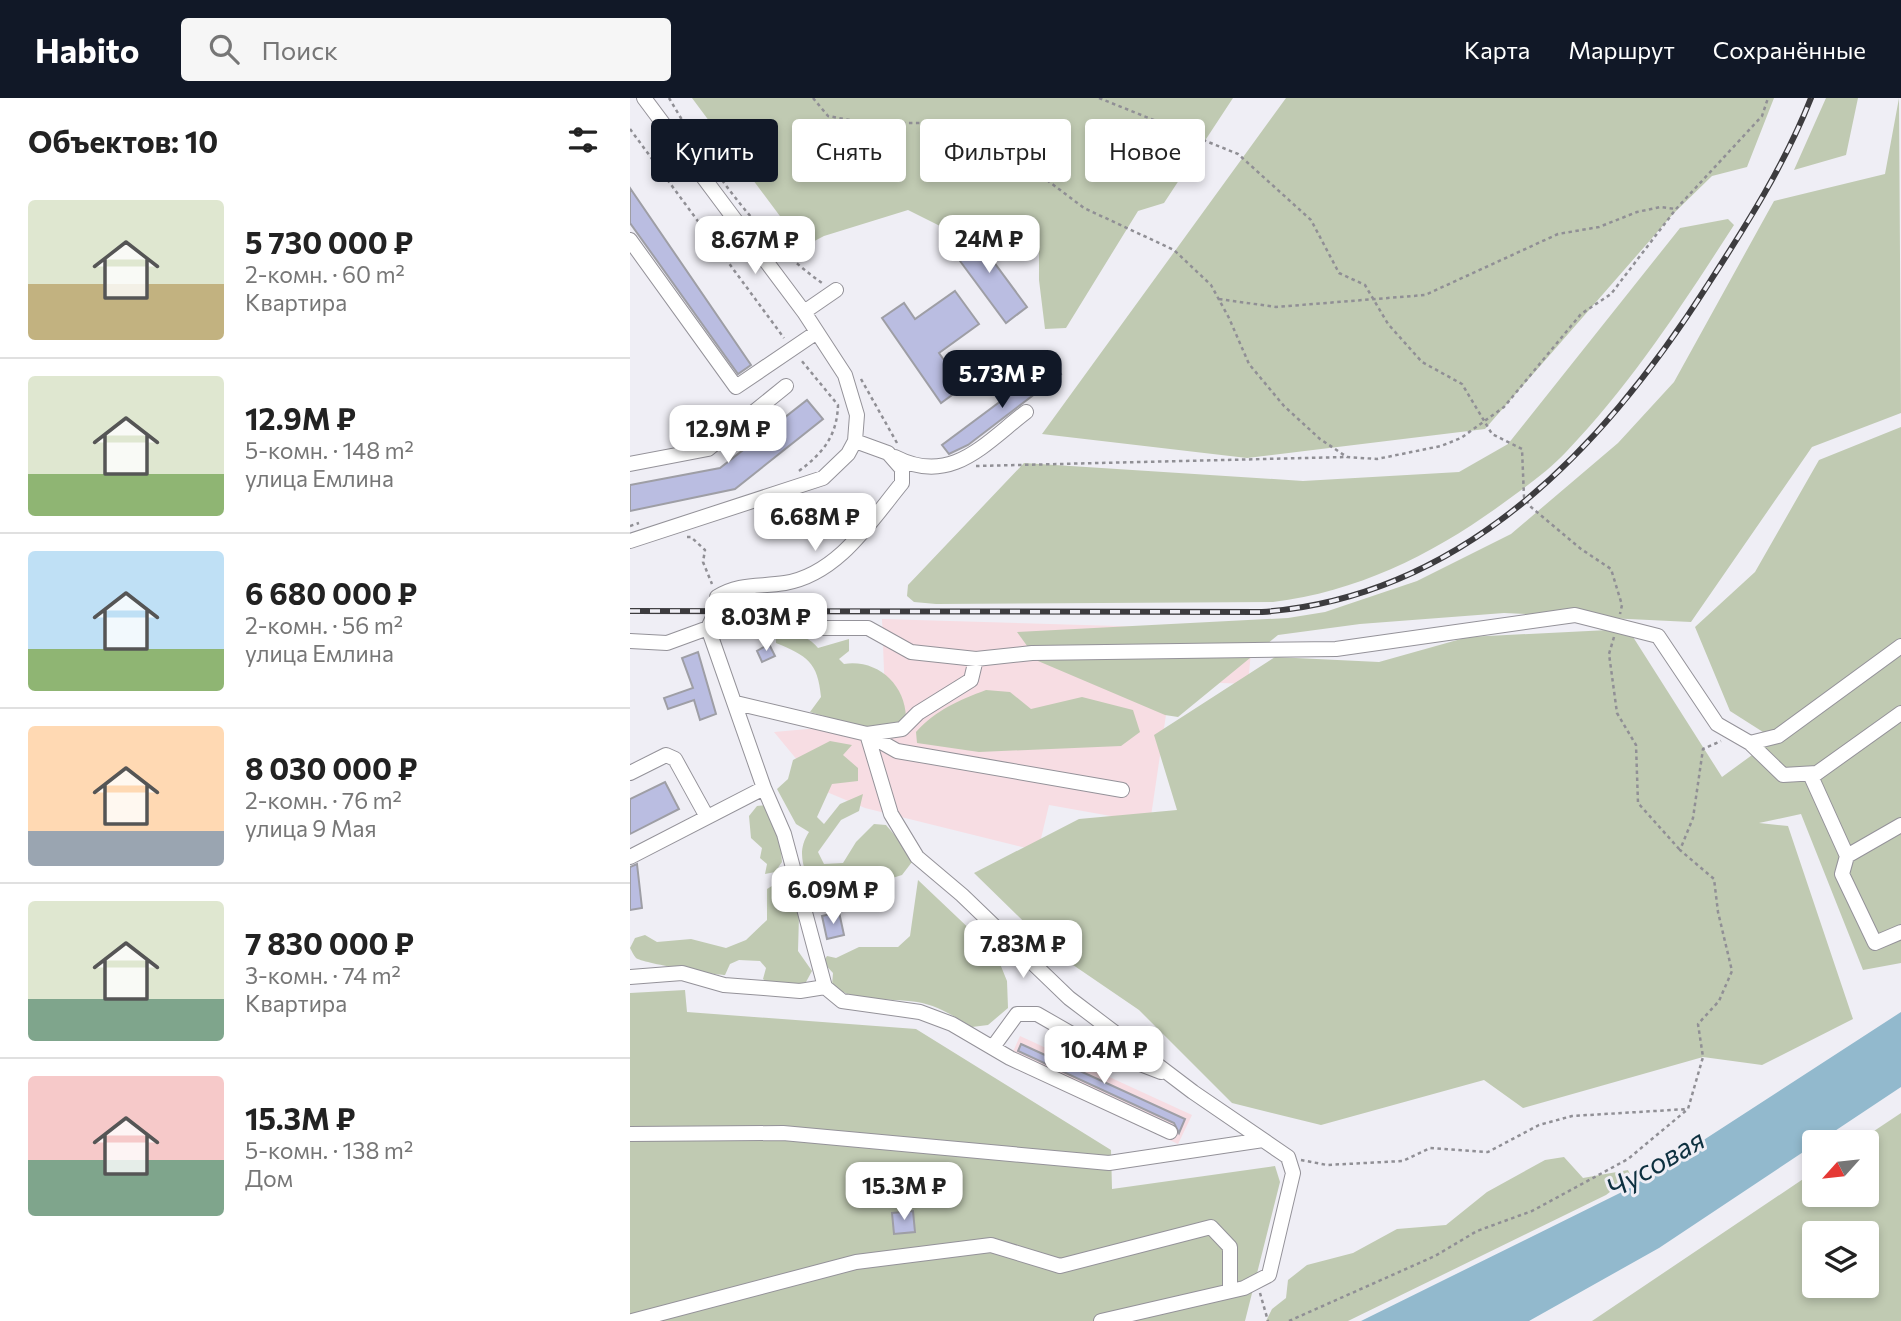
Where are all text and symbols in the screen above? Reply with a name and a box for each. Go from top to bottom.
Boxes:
search box [181,18,671,81]
text: Habito [35,29,139,70]
icon: search [205,30,243,68]
text: Поиск [261,34,338,65]
text: Карта [1464,35,1530,64]
text: Маршрут [1568,35,1675,64]
text: Сохранённые [1713,35,1866,64]
chip: Купить [651,119,778,182]
chip: Снять [792,119,906,182]
chip: Фильтры [920,119,1071,182]
chip: Новое [1085,119,1205,182]
icon: filters [564,121,602,159]
text: Объектов: 10 [28,122,218,159]
pin: 8.67M ₽ [690,216,820,276]
pin: 24M ₽ [940,216,1038,275]
text: 5 730 000 ₽ [245,223,413,260]
text: 24M ₽ [955,224,1023,252]
text: 8.67M ₽ [711,225,799,253]
icon: home [84,228,168,312]
text: 2-комн. · 60 m² [245,260,405,288]
text: Квартира [245,288,347,316]
pin: 5.73M ₽ [937,350,1067,410]
text: 5.73M ₽ [959,359,1045,387]
text: 12.9M ₽ [245,399,356,436]
icon: home [84,404,168,488]
pin: 12.9M ₽ [663,406,793,465]
text: 12.9M ₽ [685,414,771,442]
text: 5-комн. · 148 m² [245,436,414,464]
text: улица Емлина [245,464,394,492]
pin: 6.68M ₽ [750,494,880,553]
text: 6.68M ₽ [770,502,860,530]
text: 6 680 000 ₽ [245,574,417,611]
icon: home [84,579,168,663]
pin: 8.03M ₽ [701,594,831,653]
text: 8.03M ₽ [721,602,811,630]
text: 2-комн. · 56 m² [245,611,403,639]
text: улица Емлина [245,639,394,667]
text: 8 030 000 ₽ [245,749,418,786]
icon: home [84,754,168,838]
text: 2-комн. · 76 m² [245,786,402,814]
text: улица 9 Мая [245,814,377,842]
pin: 6.09M ₽ [768,866,898,926]
text: 6.09M ₽ [788,875,878,903]
pin: 7.83M ₽ [958,920,1088,980]
text: 7 830 000 ₽ [245,924,414,961]
icon: home [84,929,168,1013]
text: 7.83M ₽ [980,929,1066,957]
text: 3-комн. · 74 m² [245,961,401,989]
text: Квартира [245,989,347,1017]
pin: 10.4M ₽ [1039,1026,1169,1086]
text: 10.4M ₽ [1060,1035,1148,1063]
text: 15.3M ₽ [245,1099,355,1136]
icon: home [84,1104,168,1188]
water label: Чусовая [1600,1121,1710,1205]
north arrow [1802,1130,1880,1208]
map controls [1802,1130,1879,1298]
text: 5-комн. · 138 m² [245,1136,413,1164]
pin: 15.3M ₽ [839,1162,969,1222]
text: Дом [245,1164,293,1192]
text: 15.3M ₽ [862,1171,946,1199]
button: layers [1802,1221,1879,1298]

